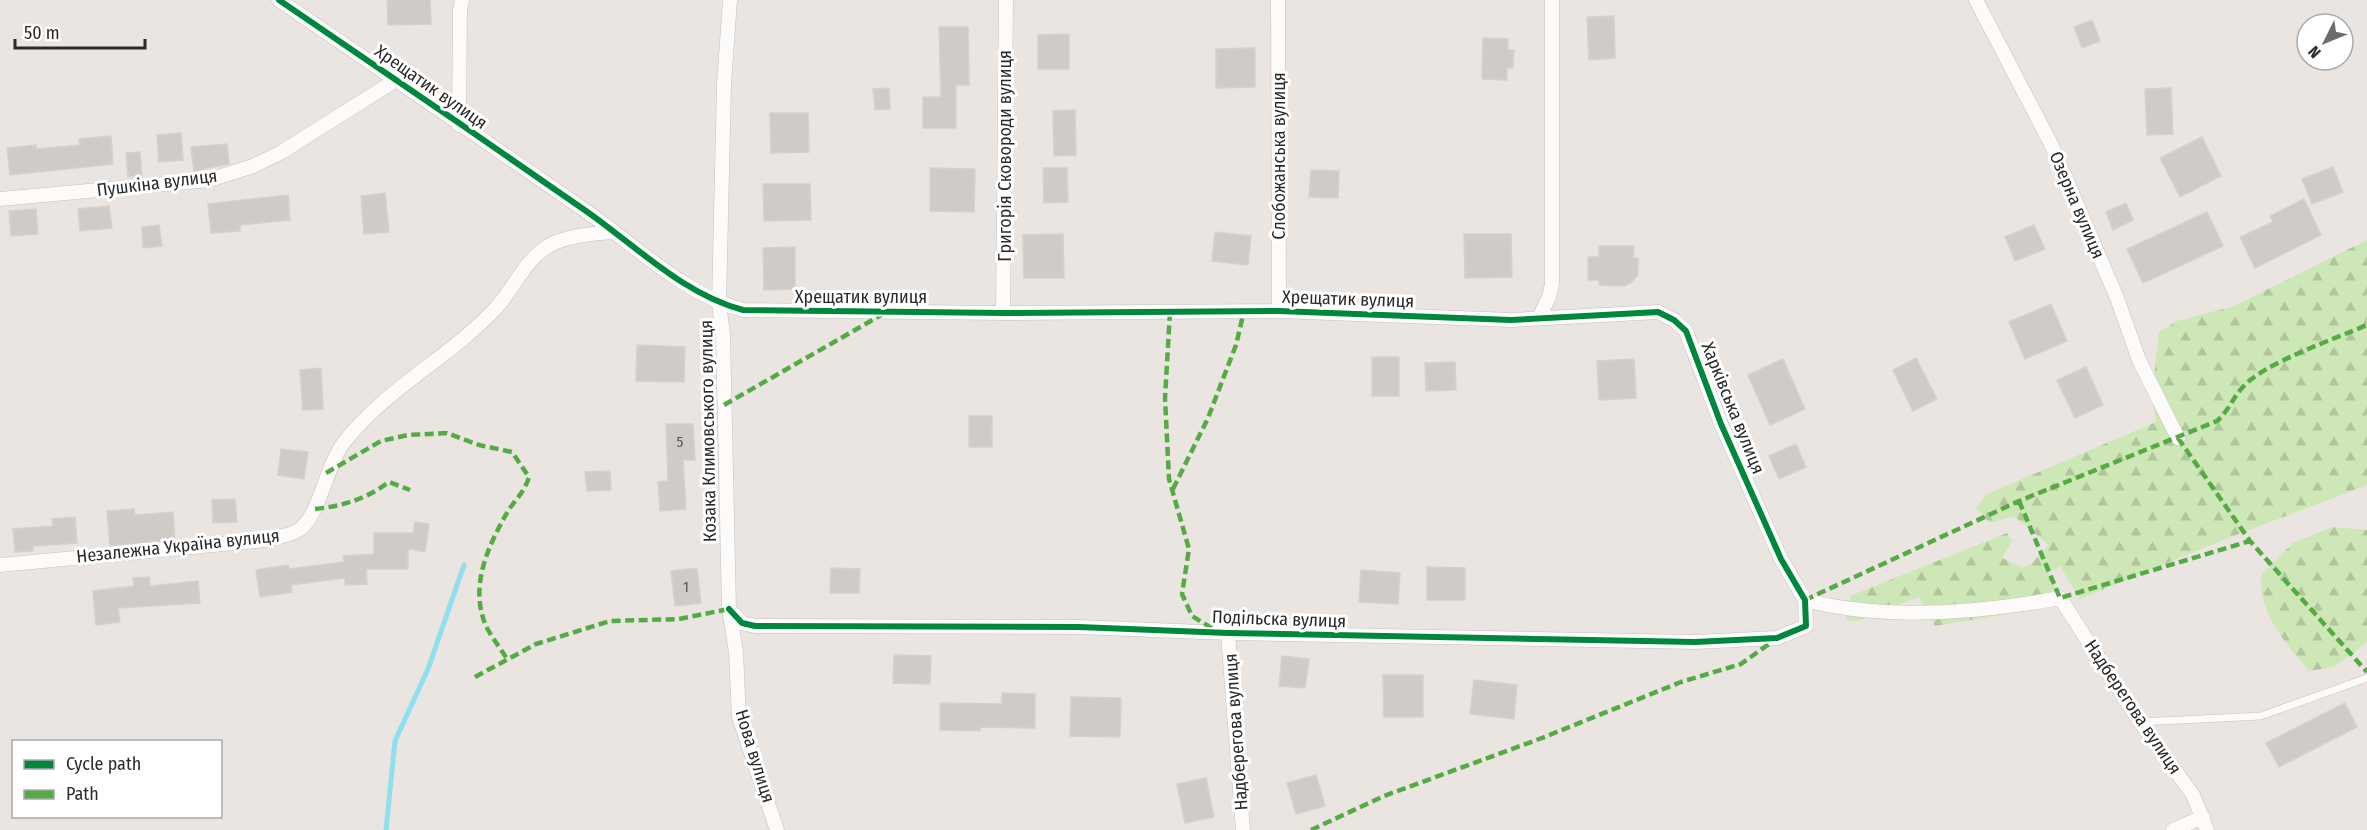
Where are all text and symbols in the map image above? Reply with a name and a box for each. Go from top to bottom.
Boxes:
scale bar [15,12,146,50]
north arrow [2295,12,2355,72]
text: 50 m [24,22,60,44]
street label: Хрещатик вулиця [370,40,492,134]
text: N [2304,42,2325,62]
street label: Григорія Сковороди вулиця [994,50,1016,262]
street label: Слобожанська вулиця [1268,72,1290,240]
street label: Озерна вулиця [2045,148,2109,262]
street label: Пушкіна вулиця [95,165,219,201]
street label: Хрещатик вулиця [795,286,927,308]
street label: Хрещатик вулиця [1281,286,1415,312]
street label: Козака Климовського вулиця [695,320,721,542]
street label: Харківська вулиця [1697,339,1769,477]
house number: 5 [677,433,684,451]
street label: Незалежна Україна вулиця [75,524,281,568]
house number: 1 [683,578,689,596]
street label: Подільска вулиця [1212,606,1346,632]
street label: Надберегова вулиця [2080,636,2186,778]
street label: Надберегова вулиця [1220,653,1252,811]
street label: Нова вулиця [730,707,780,805]
legend [12,740,222,818]
text: Cycle path [66,753,141,775]
text: Path [66,783,99,805]

